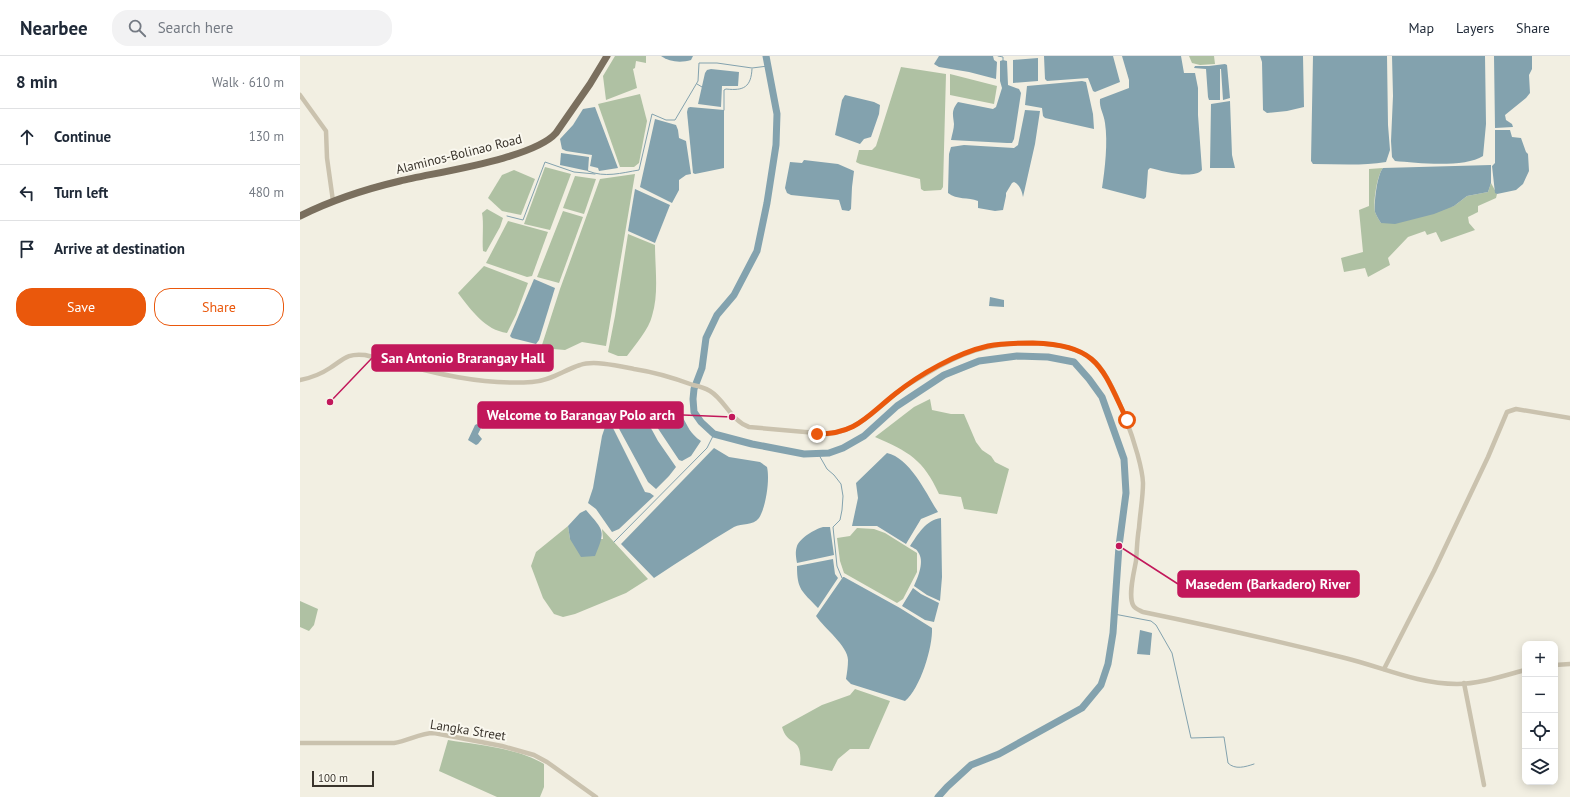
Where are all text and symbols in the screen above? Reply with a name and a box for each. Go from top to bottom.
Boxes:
search box [112,10,392,46]
text: Nearbee [20,16,88,40]
icon: search [126,17,148,39]
text: Search here [158,18,233,37]
text: Map [1408,19,1434,37]
text: Layers [1456,19,1494,37]
text: Share [1516,19,1550,37]
text: 8 min [16,71,57,93]
text: Walk · 610 m [212,74,284,91]
icon: ahead [16,126,38,148]
text: Continue [54,127,111,146]
text: 130 m [249,128,284,145]
street label: Alaminos-Bolinao Road [394,130,524,178]
icon: left [16,182,38,204]
text: Turn left [54,183,108,202]
text: 480 m [249,184,284,201]
icon: arrive [16,238,38,260]
text: Arrive at destination [54,239,185,258]
button: Save [16,288,146,326]
button: Share [154,288,284,326]
callout: San Antonio Brarangay Hall [372,345,553,371]
text: San Antonio Brarangay Hall [381,349,546,367]
callout: Welcome to Barangay Polo arch [478,402,683,428]
text: Welcome to Barangay Polo arch [487,406,675,424]
route start [1118,411,1136,429]
route end [808,425,826,443]
callout: Masedem (Barkadero) River [1178,571,1359,597]
text: Masedem (Barkadero) River [1186,575,1351,593]
map controls [1522,641,1558,785]
button: + [1522,641,1558,677]
button: − [1522,677,1558,713]
button: locate [1522,713,1558,749]
street label: Langka Street [429,716,508,744]
button: layers [1522,749,1558,785]
scale bar [312,769,374,788]
text: 100 m [318,771,348,785]

